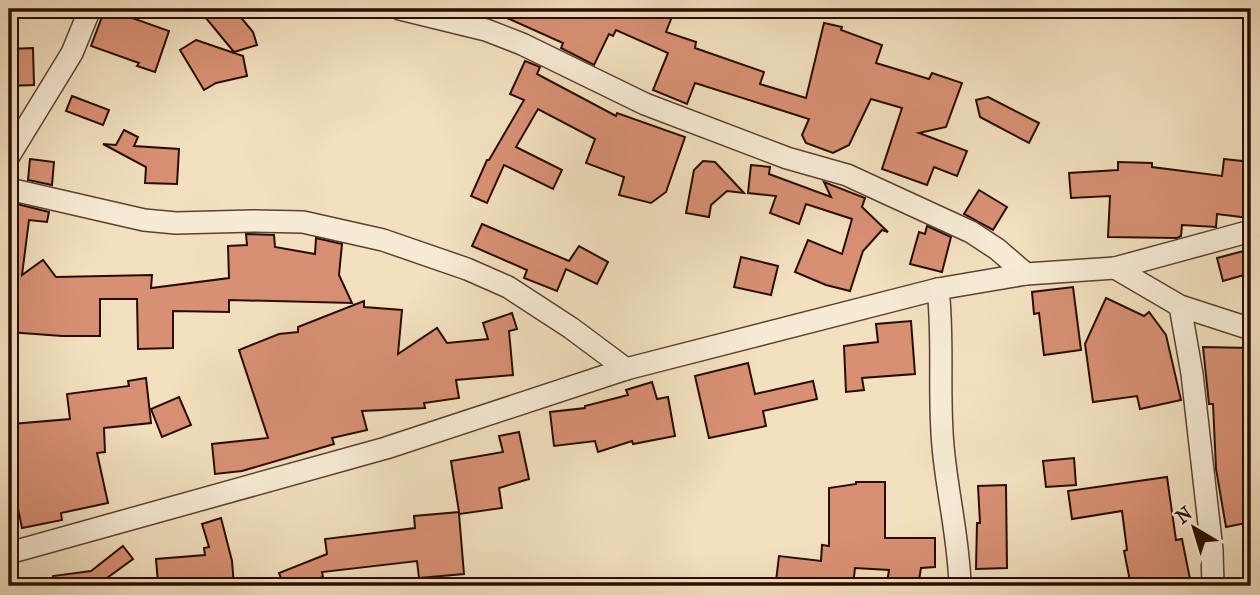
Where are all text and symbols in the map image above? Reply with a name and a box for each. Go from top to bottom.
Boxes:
north arrow [1158,494,1228,564]
text: N [1172,502,1197,528]

